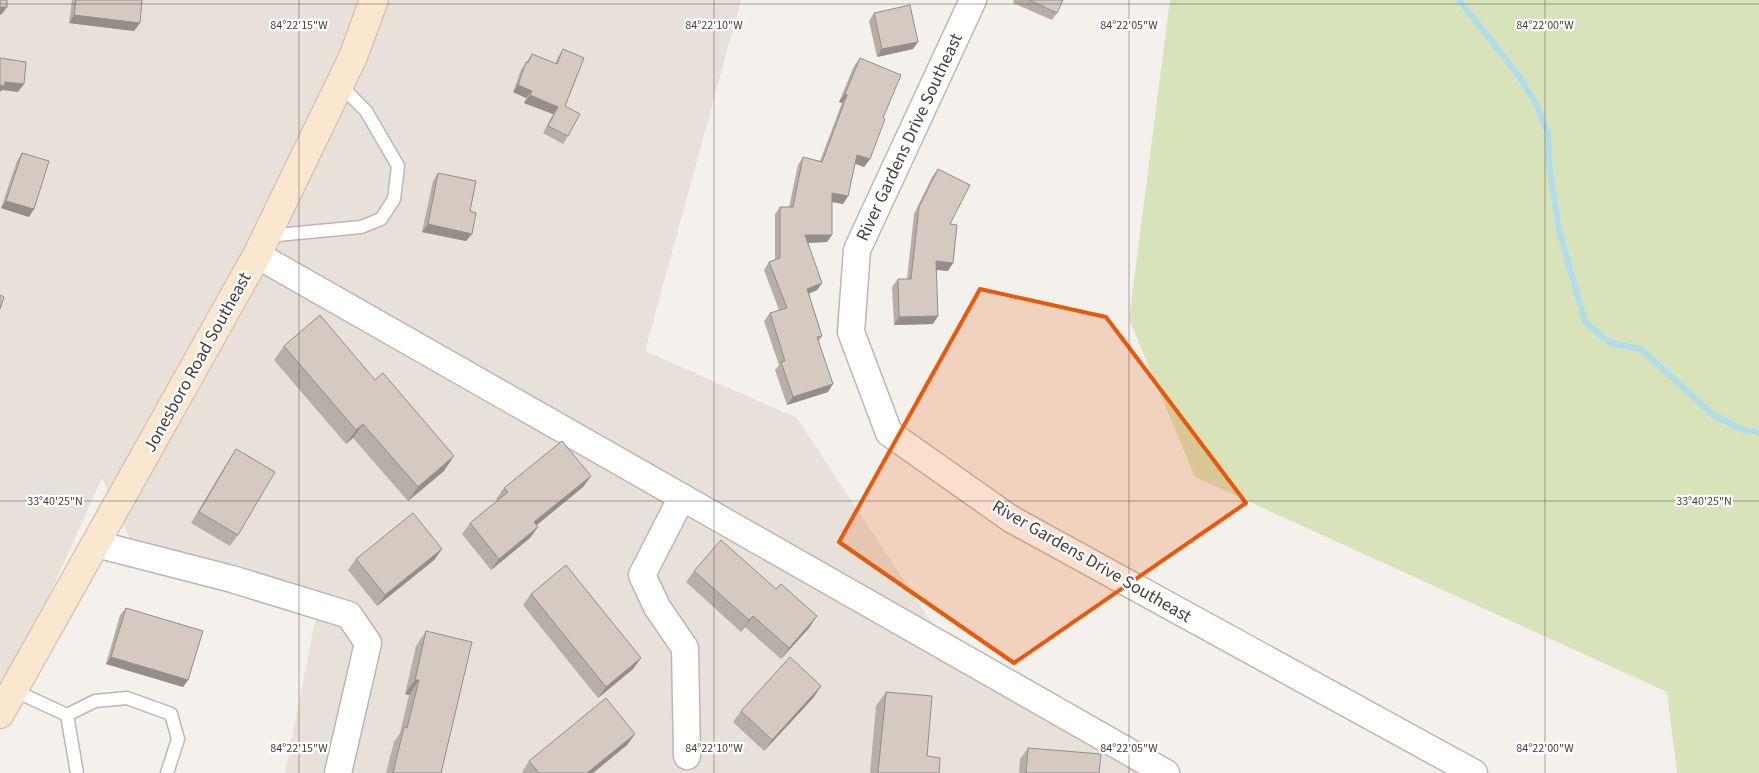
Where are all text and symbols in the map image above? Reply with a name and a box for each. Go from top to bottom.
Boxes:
text: 84°22'15"W [270,17,328,34]
text: 84°22'10"W [685,17,743,34]
text: 84°22'05"W [1100,17,1158,34]
text: 84°22'00"W [1516,17,1574,34]
street label: River Gardens Drive Southeast [850,29,969,245]
street label: Jonesboro Road Southeast [138,268,257,457]
text: 33°40'25"N [27,493,83,510]
text: 33°40'25"N [1676,493,1732,510]
street label: River Gardens Drive Southeast [987,494,1196,629]
text: 84°22'15"W [270,740,328,757]
text: 84°22'10"W [685,740,743,757]
text: 84°22'05"W [1100,740,1158,757]
text: 84°22'00"W [1516,740,1574,757]

